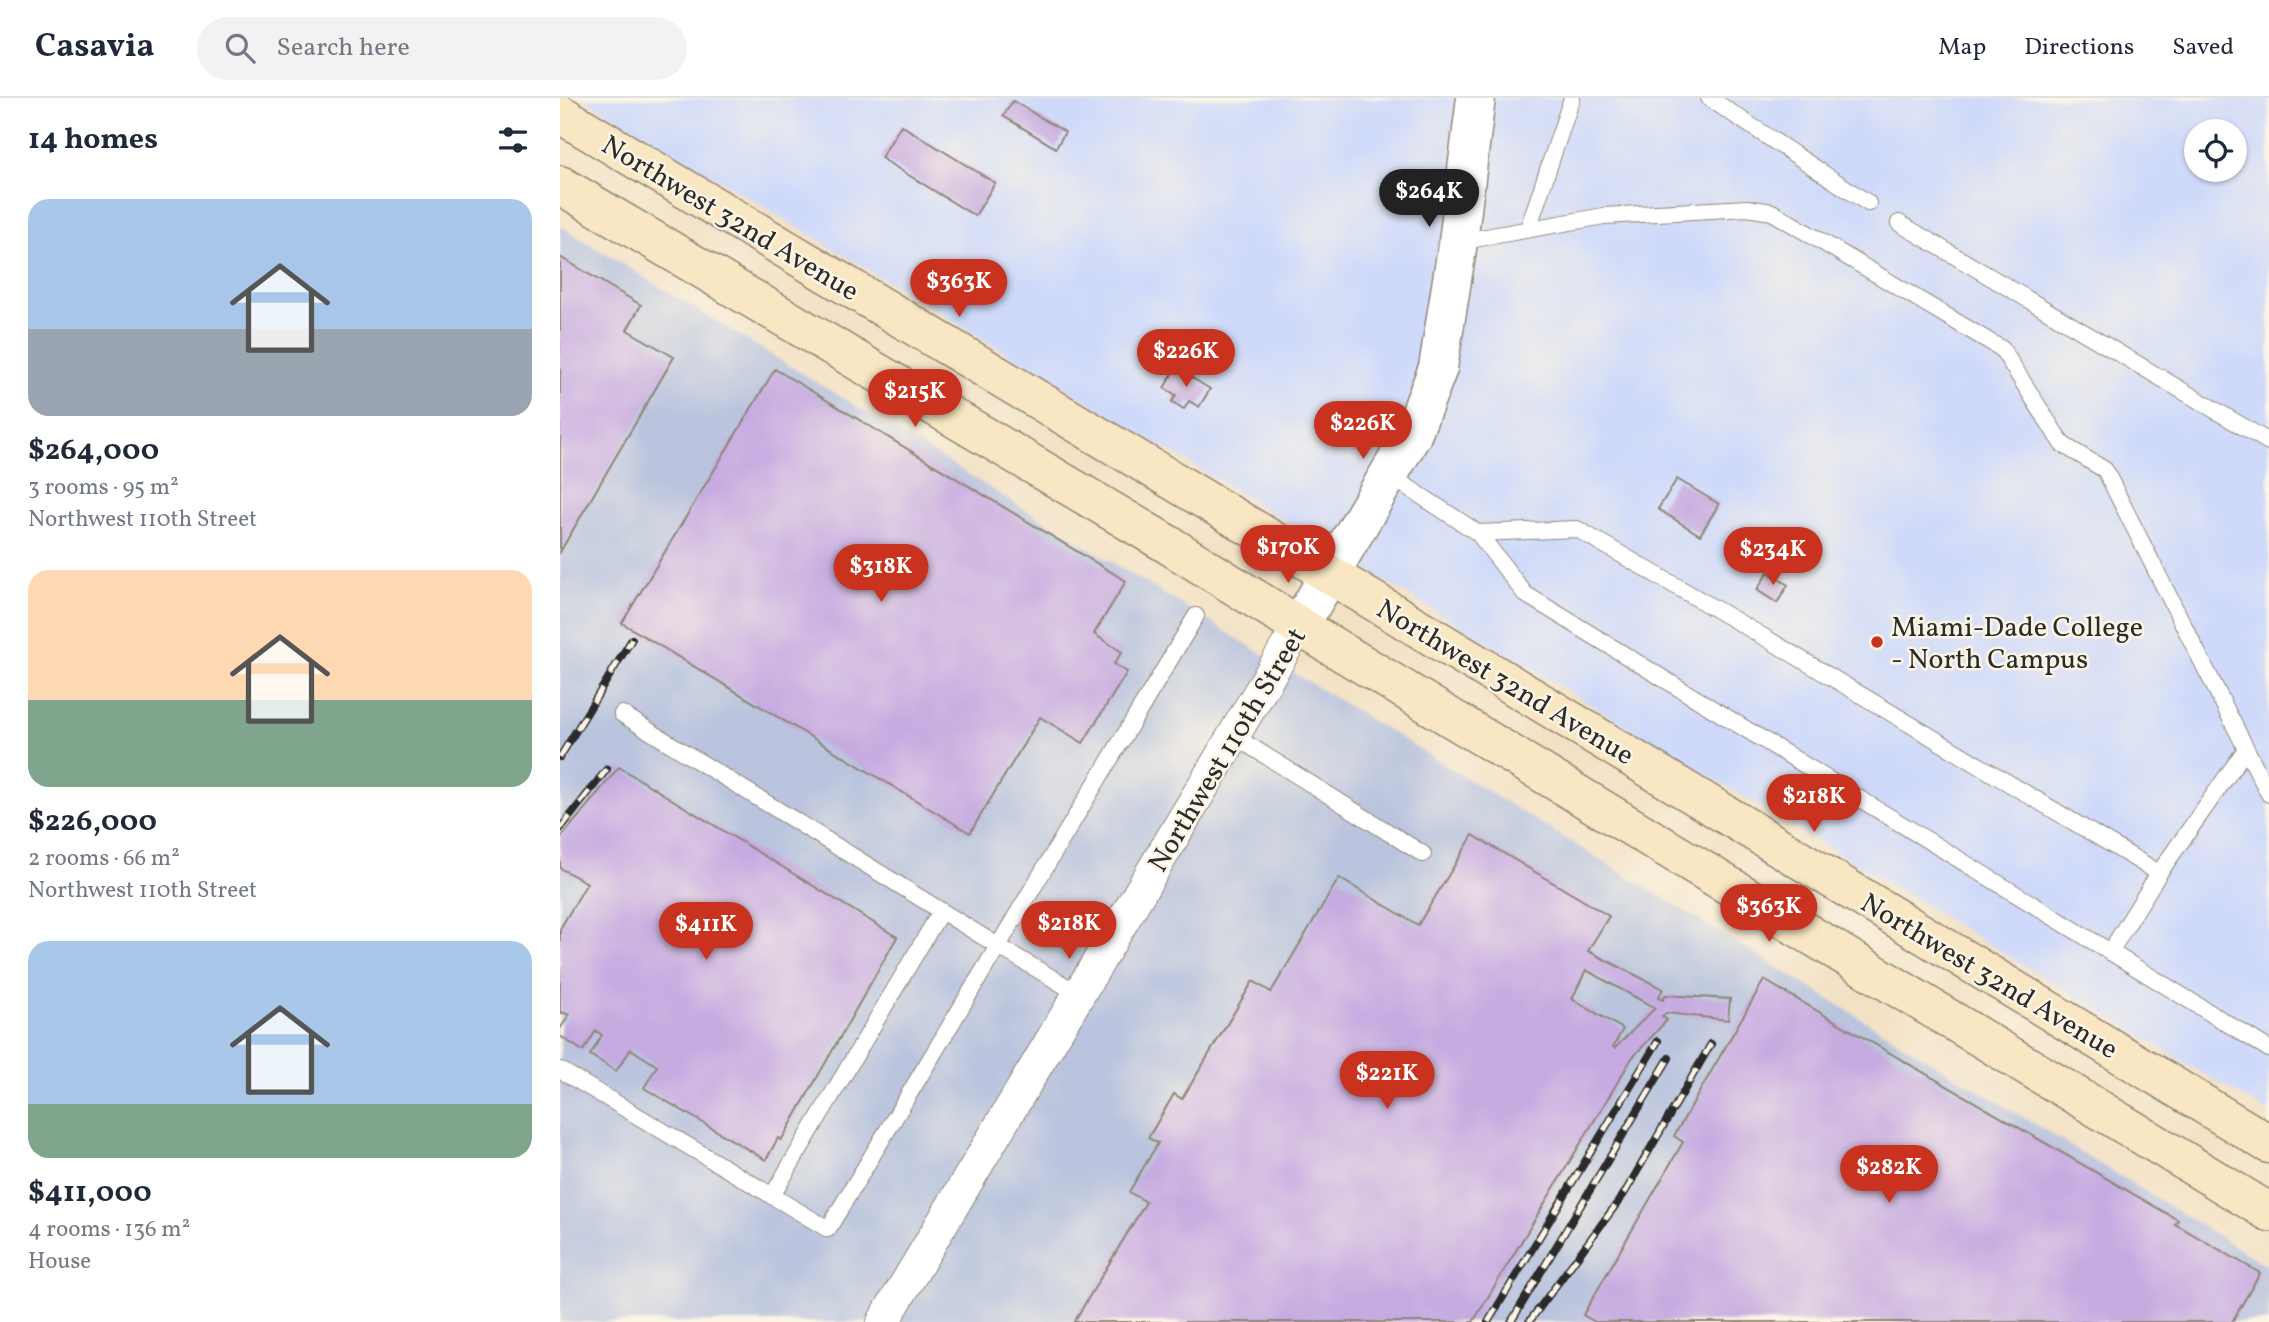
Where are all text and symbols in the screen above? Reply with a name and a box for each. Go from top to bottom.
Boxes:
search box [197,17,687,80]
text: Casavia [35,25,155,71]
icon: search [221,29,259,67]
text: Search here [277,30,410,66]
text: Map [1938,31,1986,65]
text: Directions [2024,31,2134,65]
text: Saved [2172,31,2234,65]
text: 14 homes [28,119,158,161]
map controls [2184,119,2247,182]
button: locate [2184,119,2247,182]
icon: filters [494,121,532,159]
street label: Northwest 32nd Avenue [594,127,866,312]
pin: $264K [1380,170,1478,229]
text: $264K [1395,176,1463,208]
icon: home [217,245,343,371]
pin: $363K [910,260,1008,319]
text: $363K [926,266,992,298]
pin: $226K [1137,330,1235,389]
text: $226K [1153,336,1219,368]
pin: $215K [866,370,964,429]
text: $215K [884,376,946,408]
pin: $226K [1314,402,1412,461]
text: $226K [1330,408,1396,440]
text: $264,000 [28,430,159,472]
text: 3 rooms · 95 m² [28,472,179,504]
text: Northwest 110th Street [28,504,257,536]
pin: $170K [1239,526,1337,585]
pin: $234K [1724,528,1822,587]
text: $170K [1256,532,1320,564]
text: $234K [1740,534,1806,566]
pin: $318K [832,545,930,604]
text: $318K [850,551,913,583]
street label: Northwest 32nd Avenue [1369,591,1641,776]
place label: Miami-Dade College - North Campus [1891,609,2143,680]
icon: home [217,616,343,742]
street label: Northwest 110th Street [1140,621,1317,880]
marker: Miami-Dade College - North Campus [1869,634,1885,650]
pin: $218K [1765,774,1863,834]
text: $218K [1782,781,1846,813]
text: $226,000 [28,801,157,843]
text: 2 rooms · 66 m² [28,843,180,875]
text: Northwest 110th Street [28,875,257,907]
pin: $363K [1720,884,1818,944]
street label: Northwest 32nd Avenue [1853,885,2125,1070]
text: $363K [1736,891,1802,923]
pin: $411K [657,902,755,962]
pin: $218K [1020,902,1118,961]
text: $218K [1037,908,1101,940]
text: $411K [675,909,737,941]
icon: home [217,987,343,1113]
pin: $221K [1338,1052,1436,1111]
text: $221K [1356,1058,1418,1090]
pin: $282K [1840,1146,1938,1205]
text: $282K [1856,1152,1922,1184]
text: $411,000 [28,1172,152,1214]
text: 4 rooms · 136 m² [28,1214,190,1246]
text: House [28,1246,91,1278]

